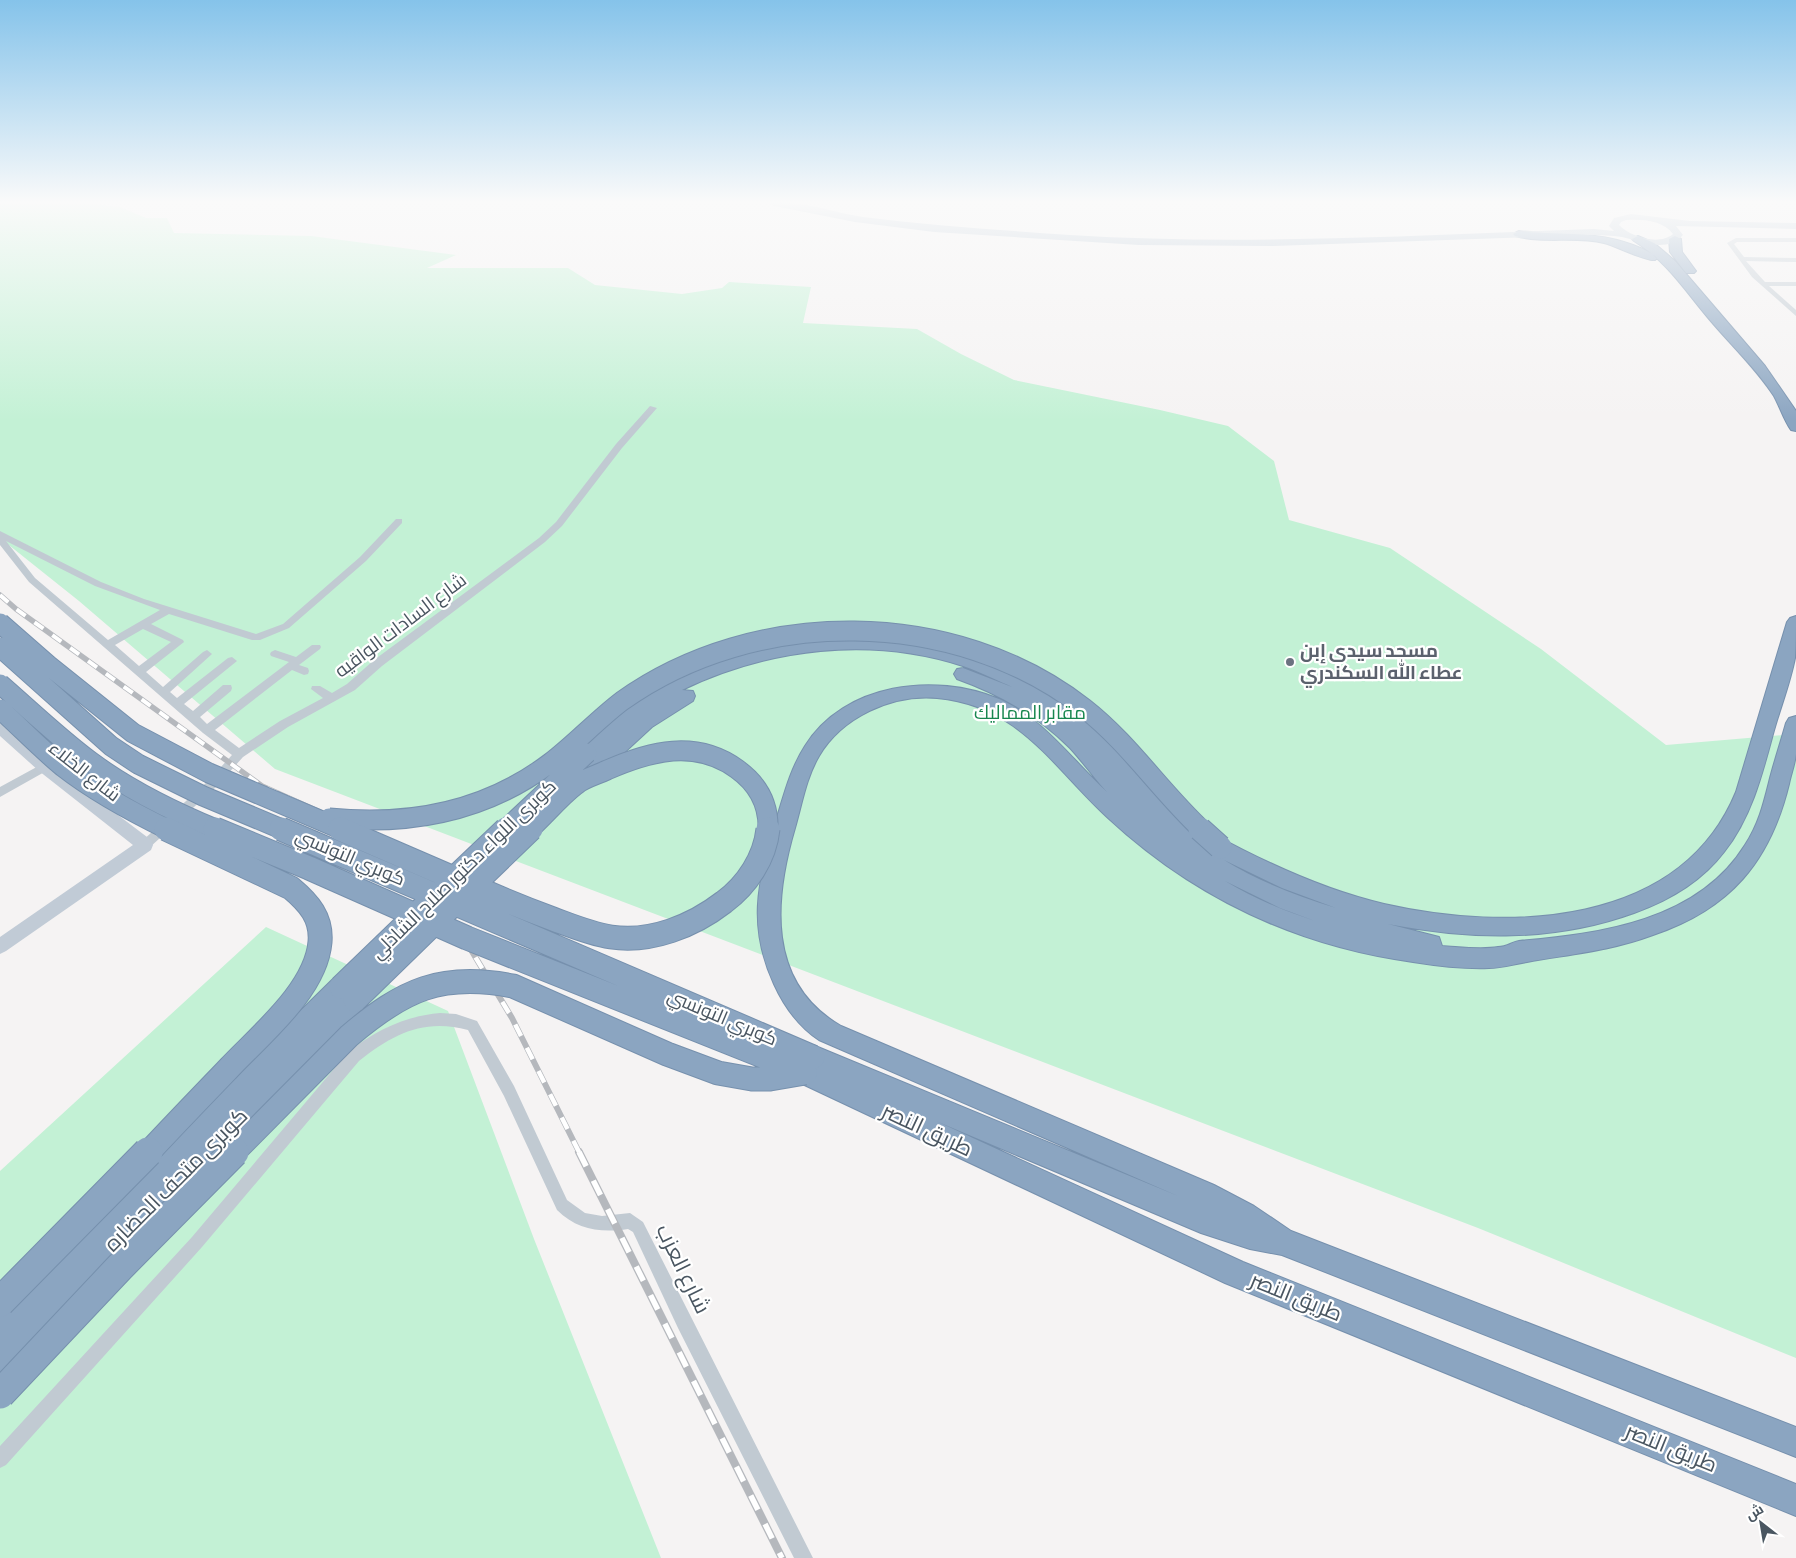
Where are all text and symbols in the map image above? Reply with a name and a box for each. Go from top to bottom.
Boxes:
street label: شارع السادات الواقيه [331,570,472,684]
place label: مسجد سيدى إبن عطاء الله السكندري [1300,642,1463,688]
marker: مسجد سيدى إبن عطاء الله السكندري [1284,656,1296,668]
park label: مقابر المماليك [974,704,1086,724]
street label: شارع الخلاء [43,738,124,808]
street label: كوبرى اللواء دكتور صلاح الشاذلي [367,776,563,966]
street label: كوبري التونسي [291,826,408,893]
street label: كوبري التونسي [663,986,780,1053]
street label: طريق النصر [876,1099,976,1162]
street label: كوبرى متحف الحضاره [100,1104,252,1256]
street label: شارع العزب [649,1221,714,1318]
street label: طريق النصر [1244,1268,1345,1327]
street label: طريق النصر [1619,1419,1720,1478]
north arrow [1736,1498,1786,1548]
text: ش [1742,1500,1767,1524]

